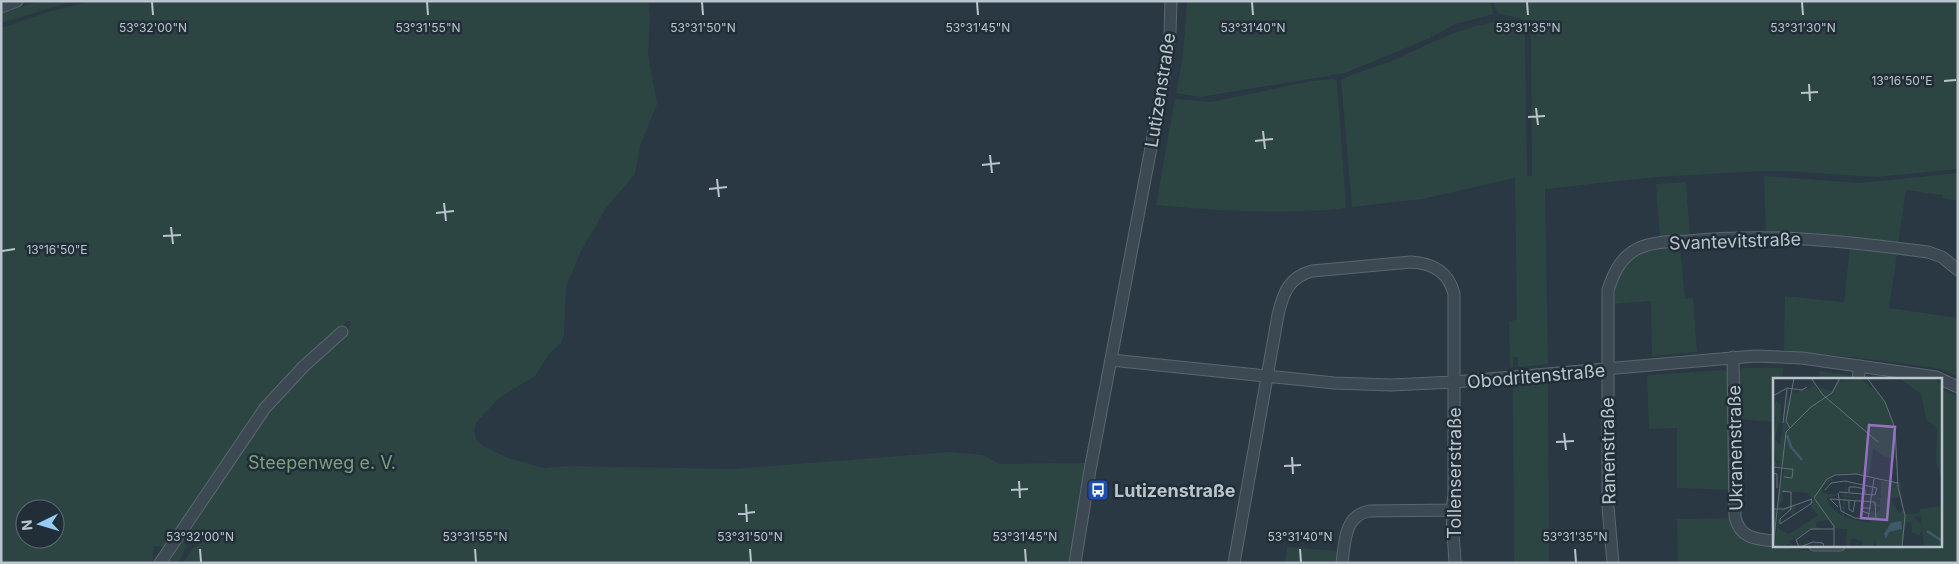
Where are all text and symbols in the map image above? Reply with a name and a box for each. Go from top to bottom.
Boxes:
text: 53°32'00"N [119,20,187,35]
text: 53°31'55"N [395,20,461,35]
text: 53°31'50"N [670,20,736,35]
text: 53°31'45"N [946,20,1010,35]
text: 53°31'40"N [1220,20,1286,35]
text: 53°31'35"N [1495,20,1561,35]
text: 53°31'30"N [1770,20,1836,35]
street label: Lutizenstraße [1141,31,1179,149]
text: 13°16'50"E [1871,73,1933,88]
street label: Svantevitstraße [1669,228,1801,254]
text: 13°16'50"E [26,242,88,257]
street label: Obodritenstraße [1466,359,1606,393]
inset map [1773,378,1942,546]
street label: Ukranenstraße [1723,385,1747,511]
street label: Ranenstraße [1597,397,1619,505]
street label: Tollenserstraße [1444,407,1465,539]
park label: Steepenweg e. V. [248,452,396,473]
bus stop icon: Lutizenstraße [1086,478,1110,502]
place label: Lutizenstraße [1114,480,1236,501]
north arrow [15,499,65,549]
text: N [18,519,35,531]
text: 53°32'00"N [166,529,234,544]
text: 53°31'55"N [442,529,508,544]
text: 53°31'50"N [717,529,783,544]
text: 53°31'45"N [993,529,1057,544]
text: 53°31'40"N [1267,529,1333,544]
text: 53°31'35"N [1542,529,1608,544]

